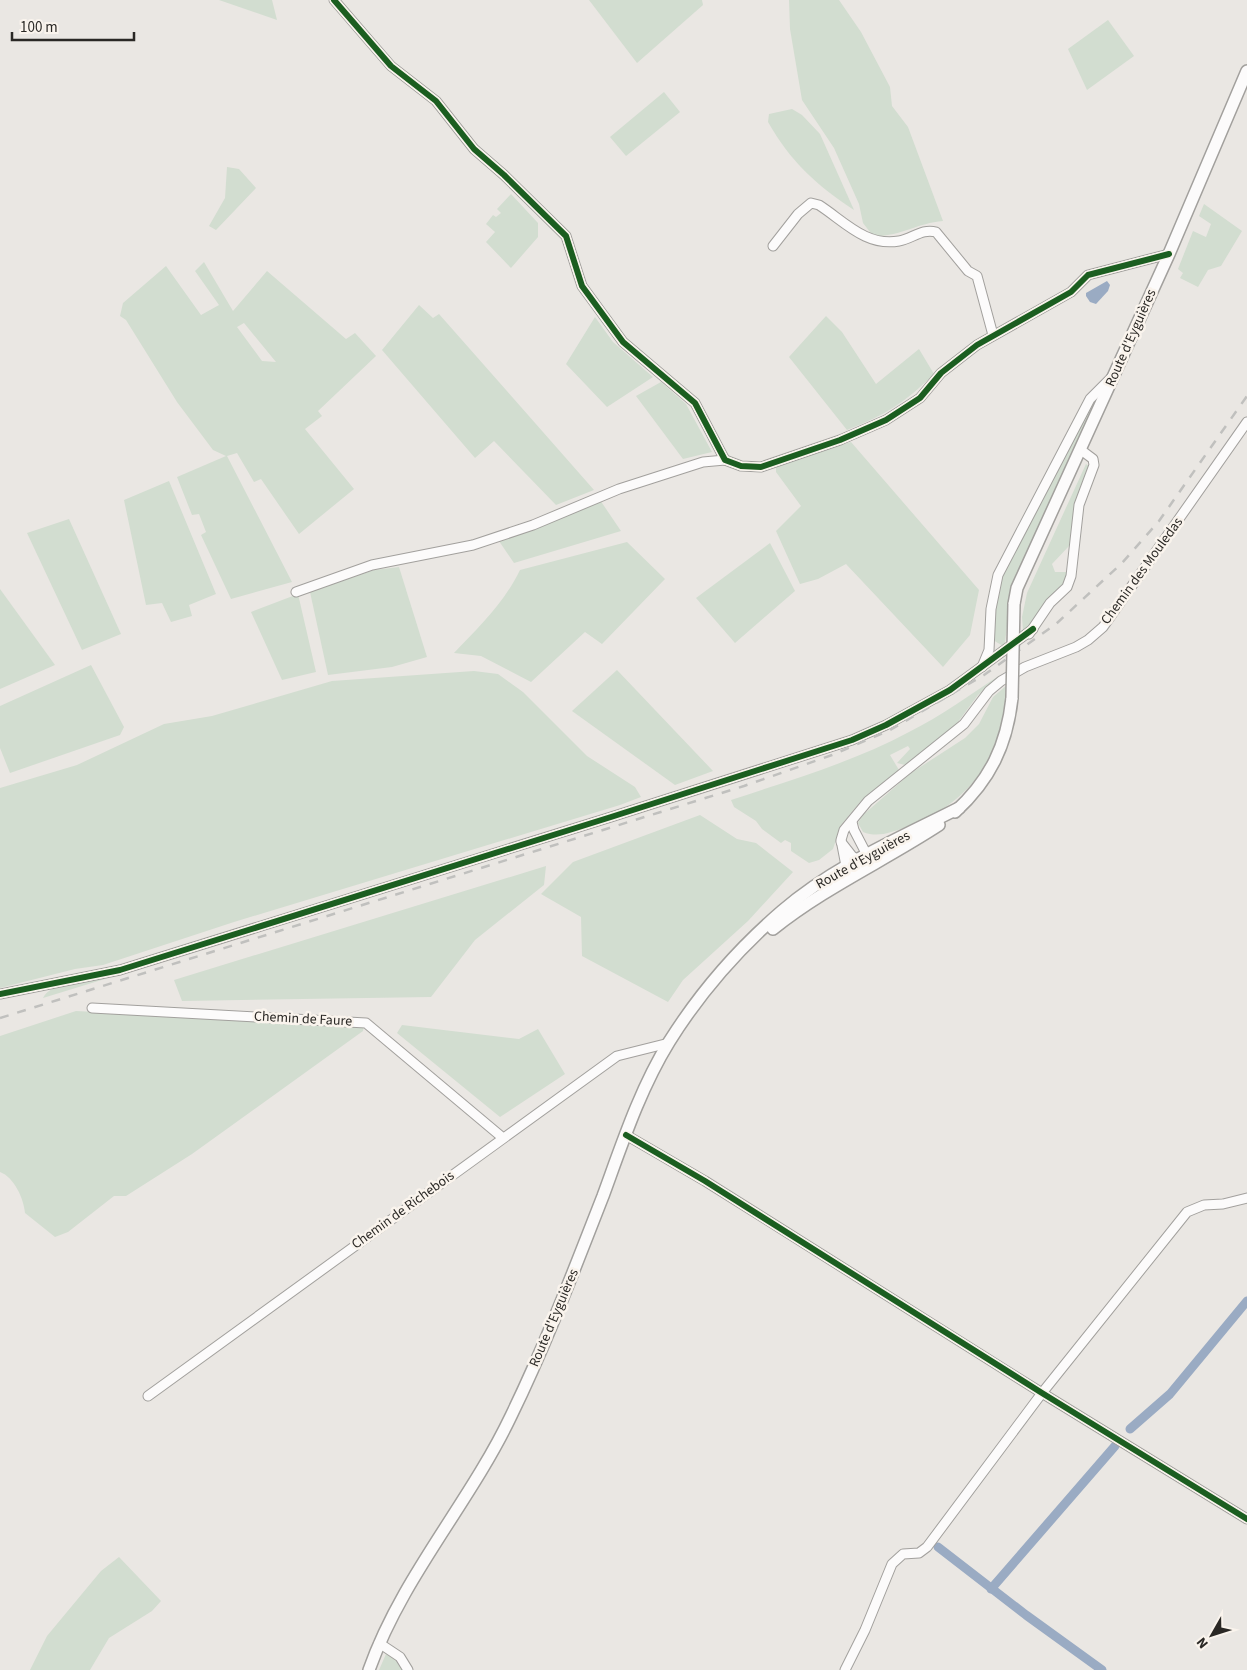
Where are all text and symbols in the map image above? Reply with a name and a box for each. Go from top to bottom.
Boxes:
scale bar [12,10,135,42]
text: 100 m [20,17,58,38]
street label: Route d'Eyguières [1101,286,1162,390]
street label: Chemin des Mouledas [1096,513,1188,629]
street label: Route d'Eyguières [812,826,914,894]
street label: Chemin de Faure [253,1006,353,1032]
street label: Chemin de Richebois [348,1166,459,1254]
street label: Route d'Eyguières [524,1266,584,1370]
north arrow [1187,1610,1237,1660]
text: N [1192,1633,1213,1652]

